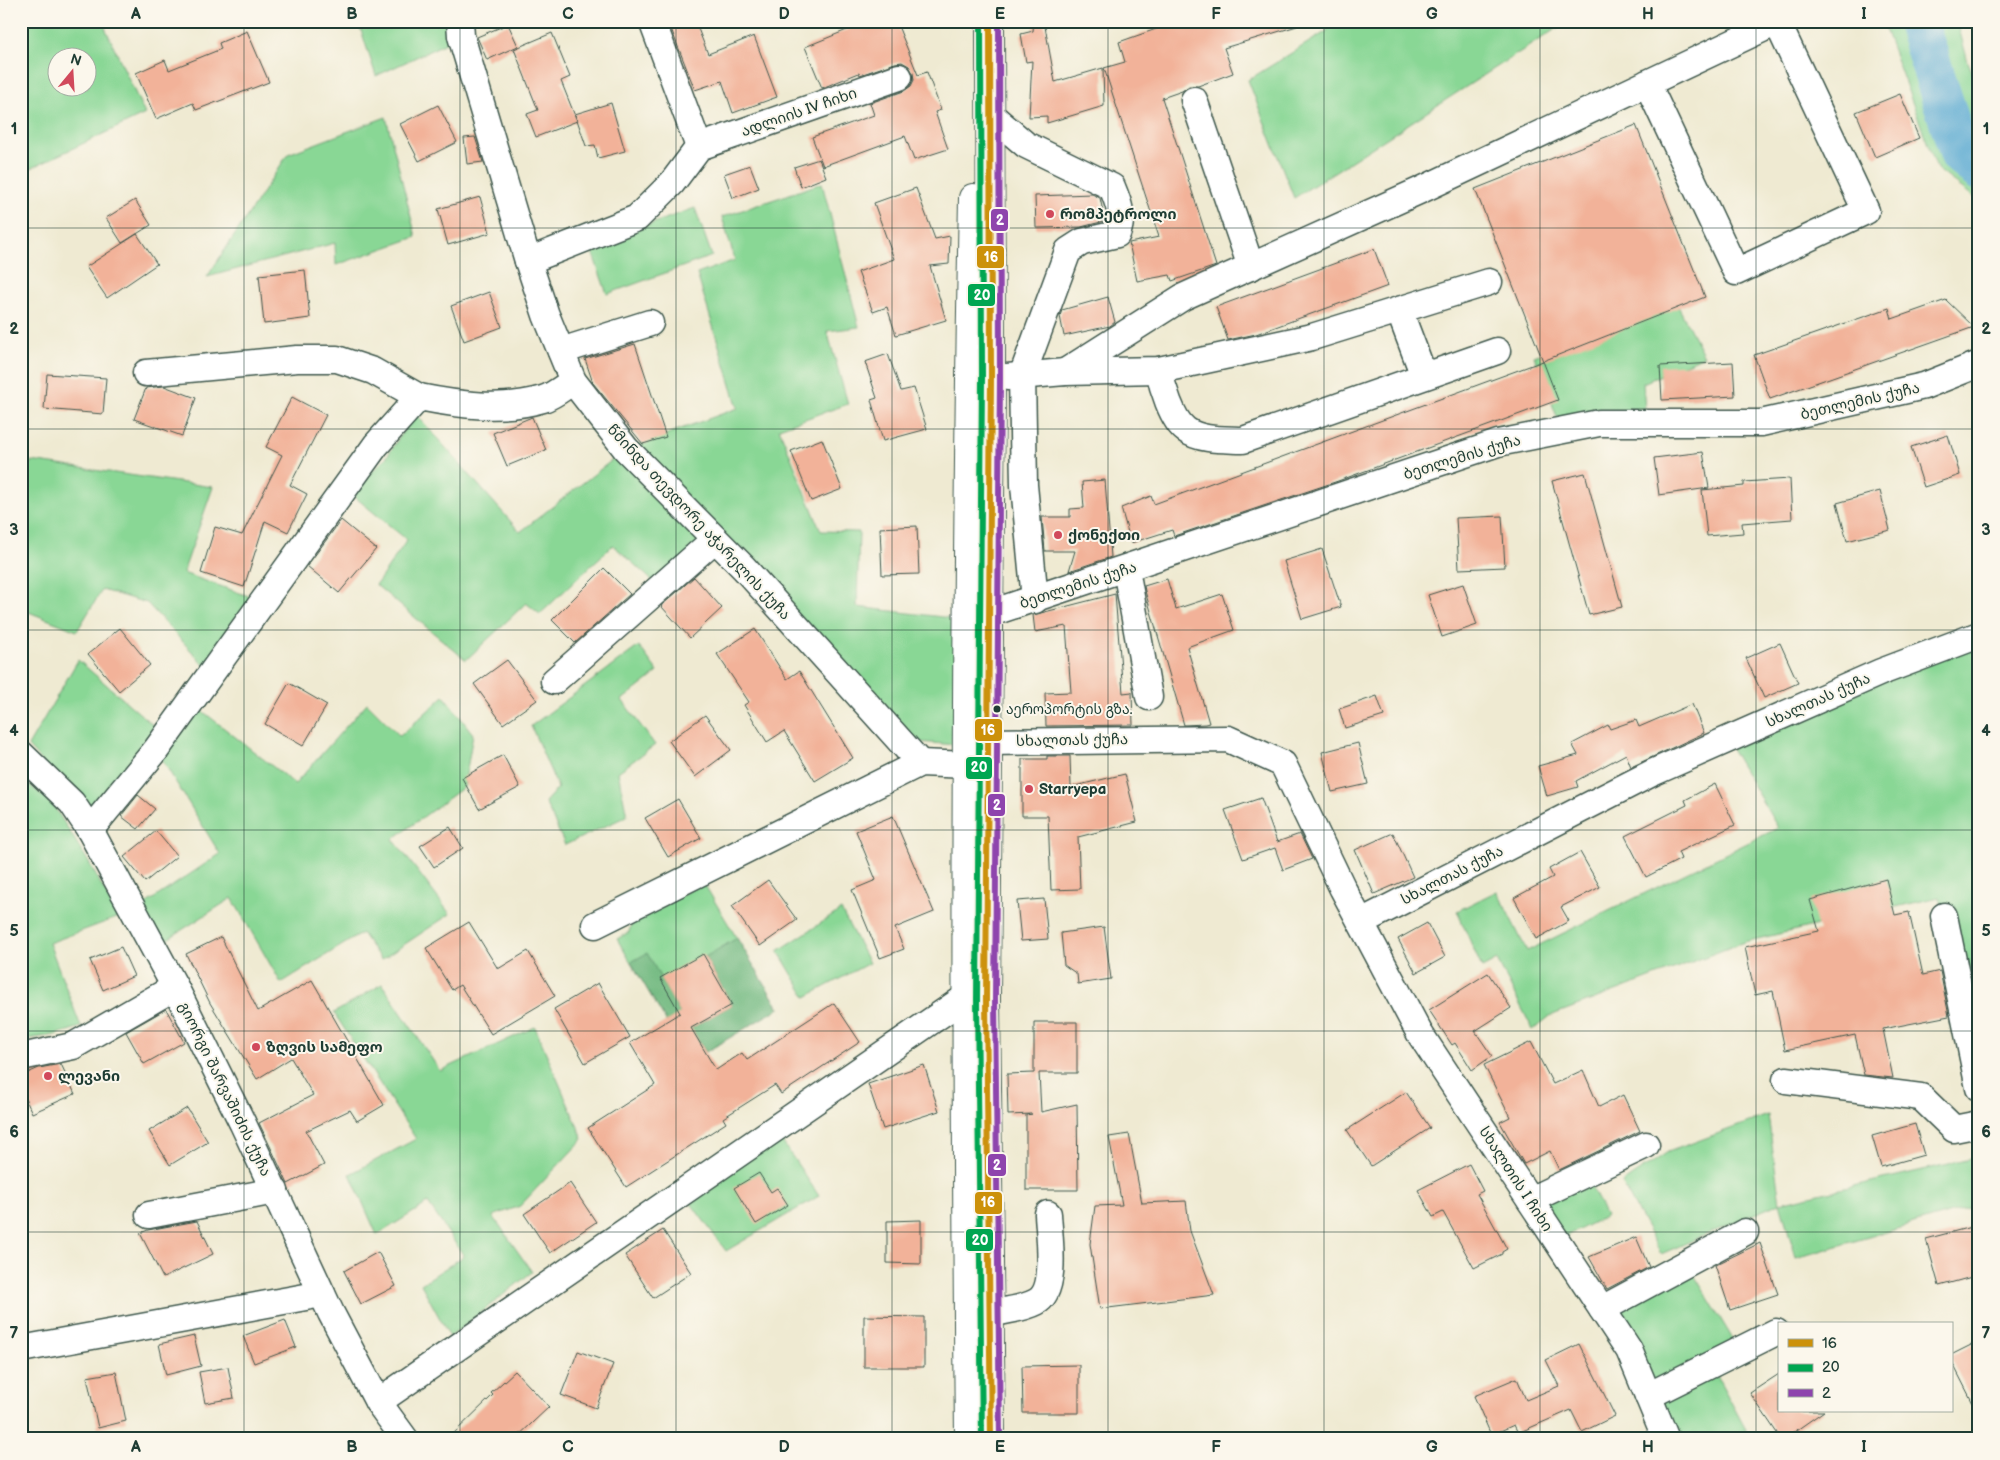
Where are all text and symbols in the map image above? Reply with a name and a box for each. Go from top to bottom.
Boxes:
text: A [130,5,141,24]
text: B [346,5,358,24]
text: C [562,5,574,24]
text: D [778,5,790,24]
text: E [995,5,1005,24]
text: F [1211,5,1221,24]
text: G [1426,5,1438,24]
text: H [1642,5,1654,24]
text: I [1861,5,1867,24]
north arrow [48,48,98,98]
text: N [68,50,83,70]
street label: ადლიის IV ჩიხი [739,84,860,141]
text: 1 [11,120,17,139]
text: 1 [1983,120,1989,139]
place label: რომპეტროლი [1060,205,1177,224]
line badge: 2 [990,208,1009,232]
marker: რომპეტროლი [1044,208,1056,220]
text: 2 [996,212,1005,229]
line badge: 16 [976,245,1005,269]
text: 16 [984,249,998,266]
line badge: 20 [967,283,996,307]
text: 20 [974,287,991,304]
text: 2 [9,320,19,339]
text: 2 [1981,320,1991,339]
street label: ბეთლემის ქუჩა [1799,379,1922,424]
street label: წმინდა თევდორე აჭარელის ქუჩა [603,421,794,624]
street label: ბეთლემის ქუჩა [1401,431,1523,484]
text: 3 [9,521,19,540]
text: 3 [1981,521,1991,540]
place label: ქონექთი [1068,526,1140,545]
marker: ქონექთი [1052,529,1064,541]
street label: ბეთლემის ქუჩა [1017,558,1139,613]
street label: სხალთას ქუჩა [1763,669,1873,732]
place label: აეროპორტის გზა. [1006,701,1133,718]
marker: აეროპორტის გზა. [992,704,1002,714]
line badge: 16 [974,718,1003,742]
text: 4 [9,722,19,741]
text: 16 [981,722,995,739]
text: 4 [1981,722,1991,741]
street label: სხალთას ქუჩა [1016,730,1128,751]
line badge: 20 [965,756,993,780]
text: 20 [971,759,988,776]
place label: Starryepa [1039,780,1106,799]
marker: Starryepa [1023,783,1035,795]
line badge: 2 [987,793,1006,817]
text: 2 [993,797,1002,814]
street label: სხალთას ქუჩა [1398,841,1507,909]
text: 5 [9,922,19,941]
text: 5 [1981,922,1991,941]
street label: გიორგი შარვაშიძის ქუჩა [174,999,275,1180]
place label: ზღვის სამეფო [266,1038,383,1057]
marker: ზღვის სამეფო [250,1041,262,1053]
place label: ლევანი [58,1067,120,1086]
marker: ლევანი [42,1070,54,1082]
text: 6 [9,1123,19,1142]
street label: სხალთის I ჩიხი [1475,1123,1557,1235]
text: 6 [1981,1123,1991,1142]
line badge: 2 [987,1153,1007,1177]
text: 2 [993,1157,1002,1174]
line badge: 16 [974,1191,1003,1215]
text: 16 [981,1194,995,1211]
line badge: 20 [965,1228,994,1252]
text: 20 [972,1232,989,1249]
legend [1778,1322,1952,1412]
text: 7 [10,1324,19,1343]
text: 7 [1982,1324,1991,1343]
text: 16 [1822,1334,1837,1353]
text: 20 [1822,1358,1840,1377]
text: 2 [1822,1384,1831,1403]
text: A [130,1438,141,1457]
text: B [346,1438,358,1457]
text: C [562,1438,574,1457]
text: D [778,1438,790,1457]
text: E [995,1438,1005,1457]
text: F [1211,1438,1221,1457]
text: G [1426,1438,1438,1457]
text: H [1642,1438,1654,1457]
text: I [1861,1438,1867,1457]

